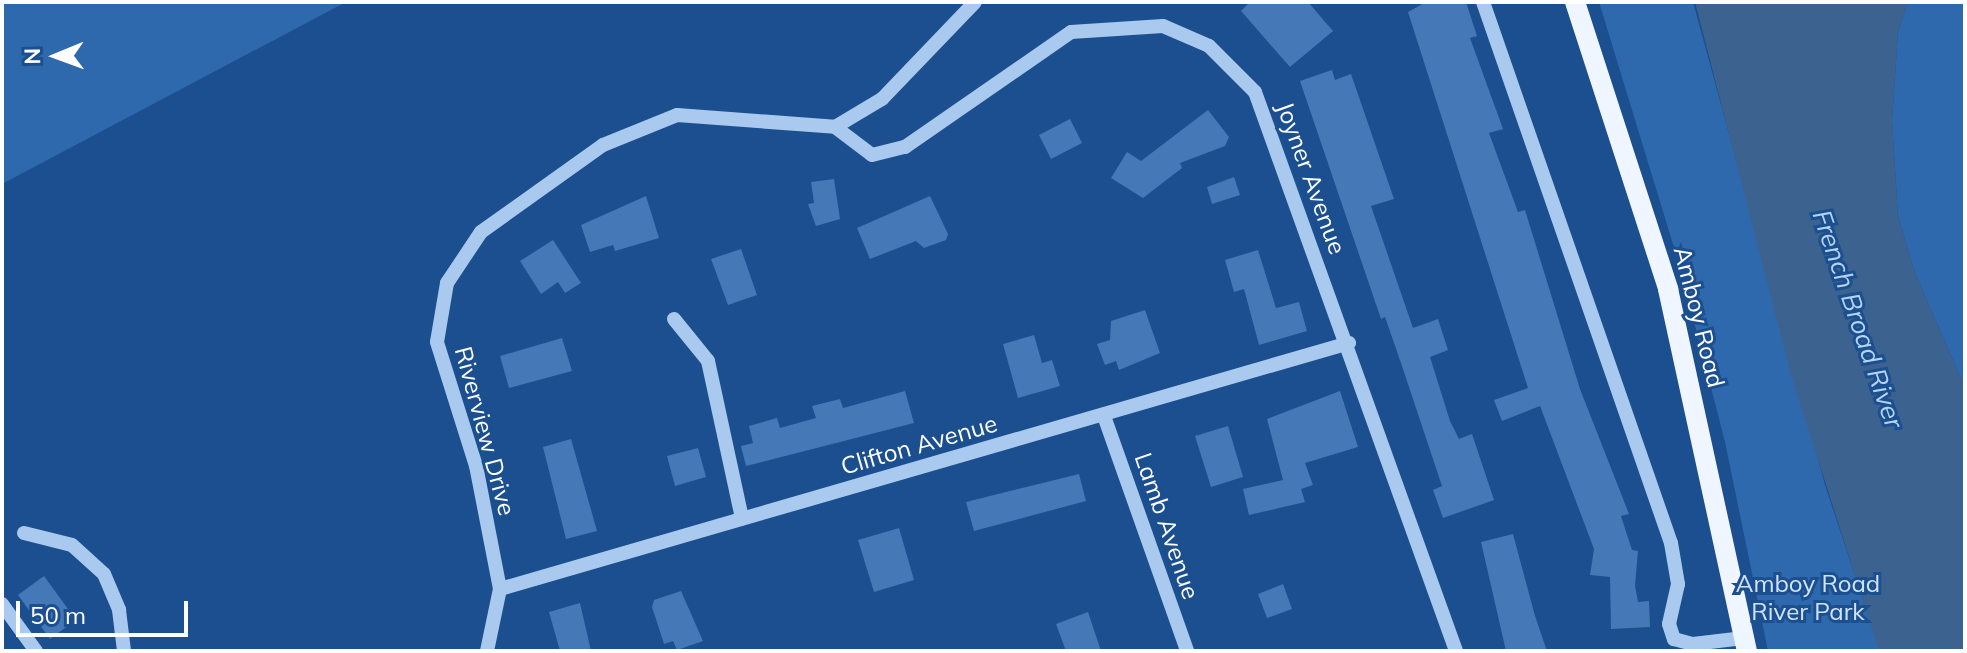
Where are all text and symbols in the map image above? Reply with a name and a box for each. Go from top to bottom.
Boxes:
north arrow [16,16,96,96]
text: N [18,48,46,65]
street label: Joyner Avenue [1270,98,1352,258]
water label: French Broad River [1806,206,1910,432]
street label: Amboy Road [1668,243,1730,391]
street label: Riverview Drive [449,343,521,519]
street label: Clifton Avenue [838,409,1000,481]
street label: Lamb Avenue [1129,449,1205,603]
park label: Amboy Road River Park [1736,570,1880,626]
scale bar [20,585,192,635]
text: 50 m [30,600,86,630]

